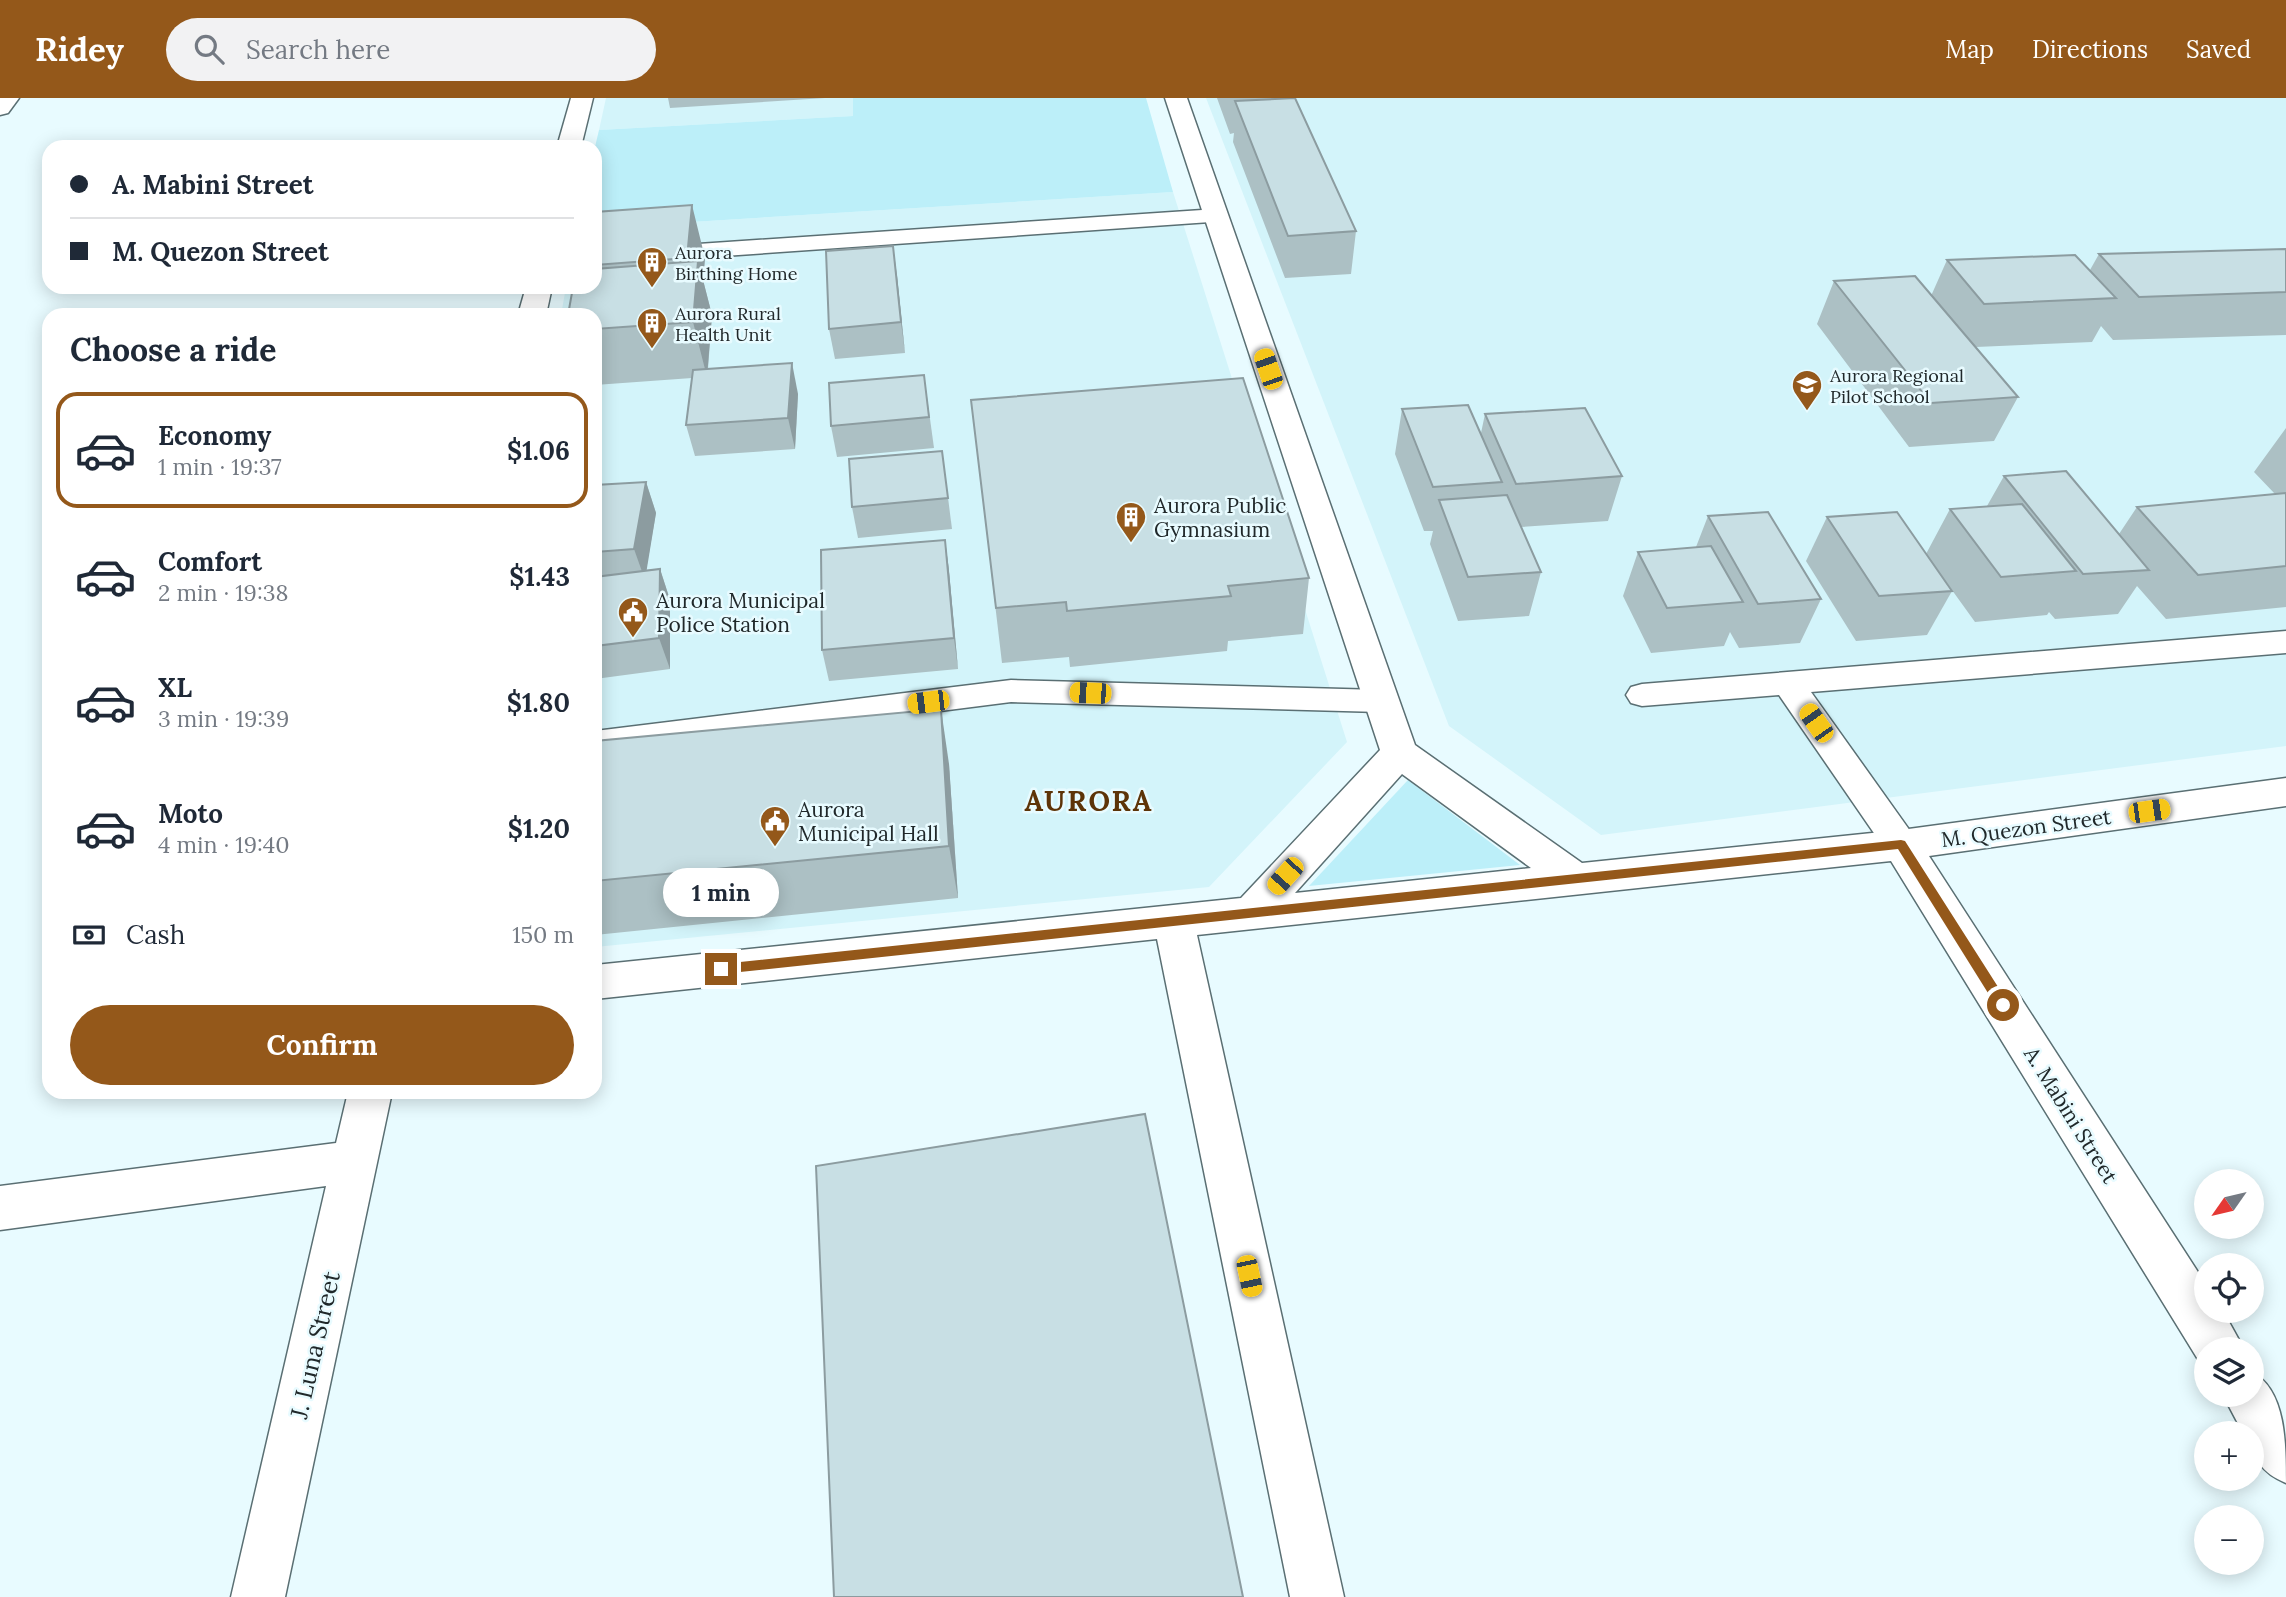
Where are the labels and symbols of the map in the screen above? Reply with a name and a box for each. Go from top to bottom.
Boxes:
place label: Aurora Birthing Home [674,241,798,285]
building icon: Aurora Birthing Home [635,245,669,289]
place label: Aurora Rural Health Unit [674,302,781,346]
building icon: Aurora Rural Health Unit [635,306,669,350]
car [1252,346,1285,392]
place label: Aurora Regional Pilot School [1829,364,1964,408]
school or university icon: Aurora Regional Pilot School [1790,368,1824,412]
place label: Aurora Public Gymnasium [1153,492,1287,543]
building icon: Aurora Public Gymnasium [1114,500,1148,544]
place label: Aurora Municipal Police Station [655,587,825,638]
public building icon: Aurora Municipal Police Station [616,595,650,639]
car [1069,682,1112,704]
car [906,689,951,715]
car [1796,700,1837,746]
district label: AURORA [1024,783,1154,819]
place label: Aurora Municipal Hall [797,796,939,847]
car [2127,798,2172,824]
street label: M. Quezon Street [1939,803,2114,853]
public building icon: Aurora Municipal Hall [758,804,792,848]
car [1264,853,1307,899]
callout: 1 min [663,868,779,916]
route end [705,953,737,985]
route start [1987,989,2019,1021]
street label: A. Mabini Street [2018,1041,2124,1189]
north arrow [2194,1169,2264,1239]
car [1235,1253,1264,1299]
street label: J. Luna Street [283,1268,347,1423]

